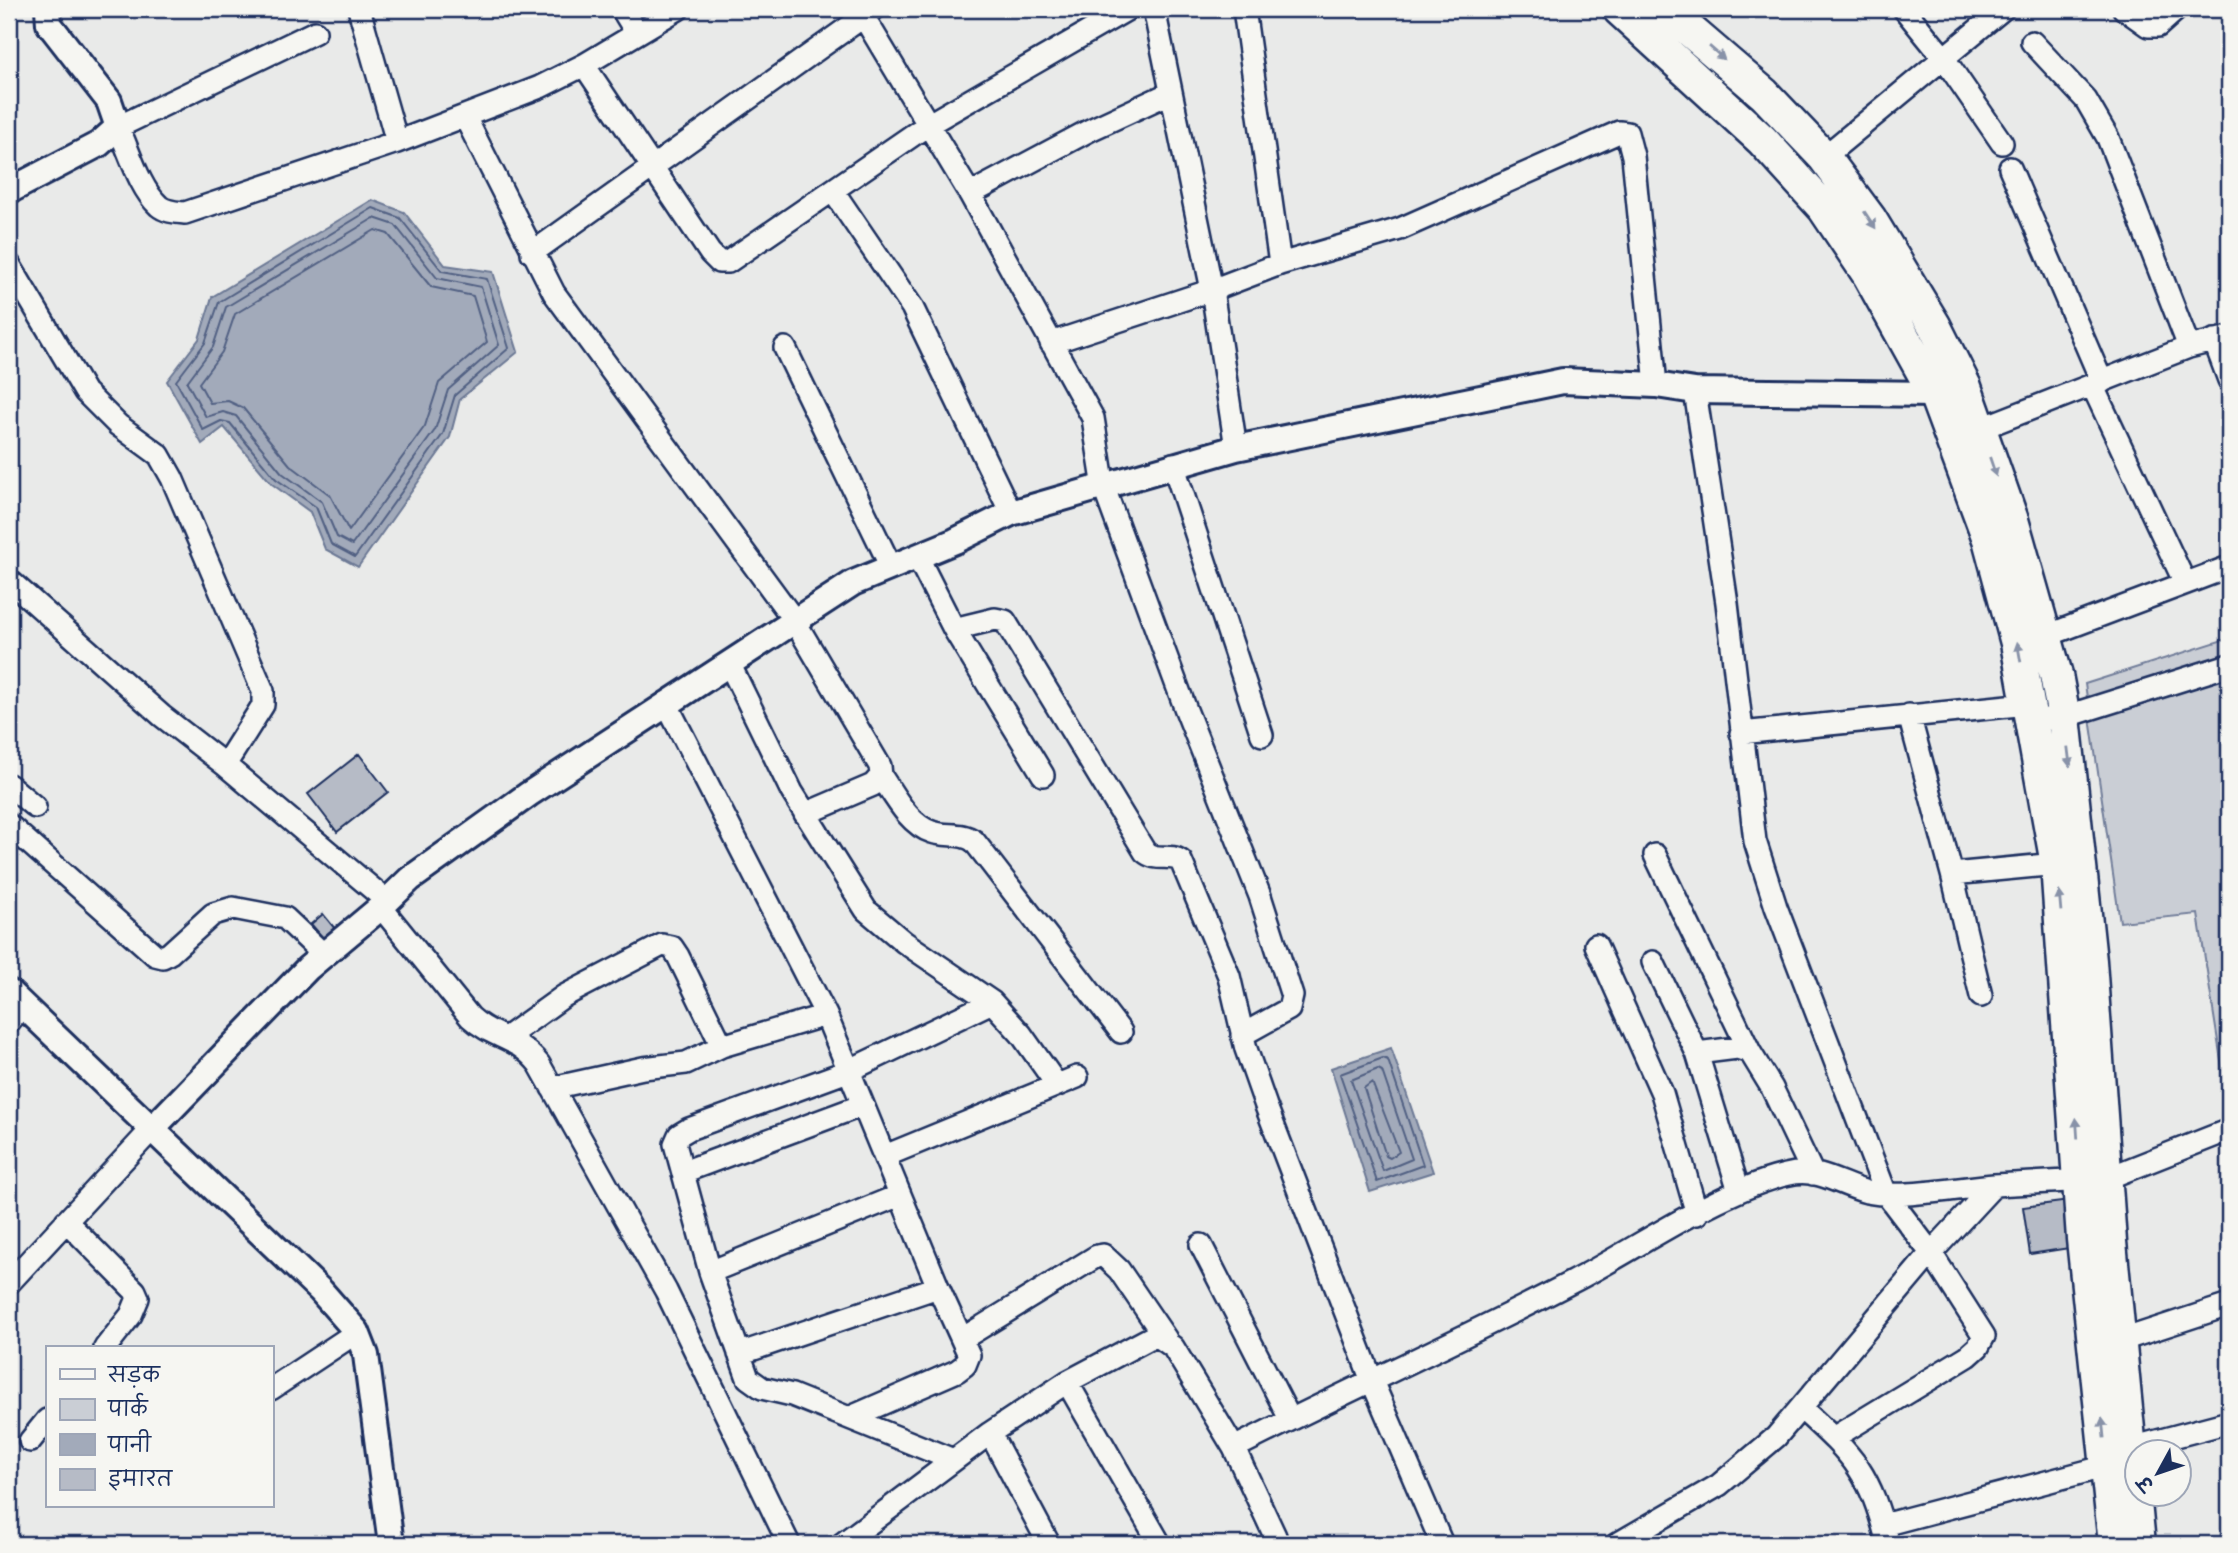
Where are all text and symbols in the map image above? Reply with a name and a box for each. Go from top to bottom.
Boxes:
one-way arrow [1708,45,1726,61]
one-way arrow [1863,211,1877,229]
one-way arrow [1988,456,1999,477]
one-way arrow [2013,641,2024,663]
one-way arrow [2064,746,2075,768]
one-way arrow [2054,890,2065,912]
one-way arrow [2071,1117,2082,1139]
legend [46,1346,273,1508]
text: सड़क [107,1362,161,1388]
text: पार्क [107,1392,149,1422]
one-way arrow [2097,1416,2108,1438]
text: पानी [107,1429,153,1458]
north arrow [2122,1438,2192,1508]
text: इमारत [108,1466,174,1492]
text: उ [2131,1469,2160,1497]

